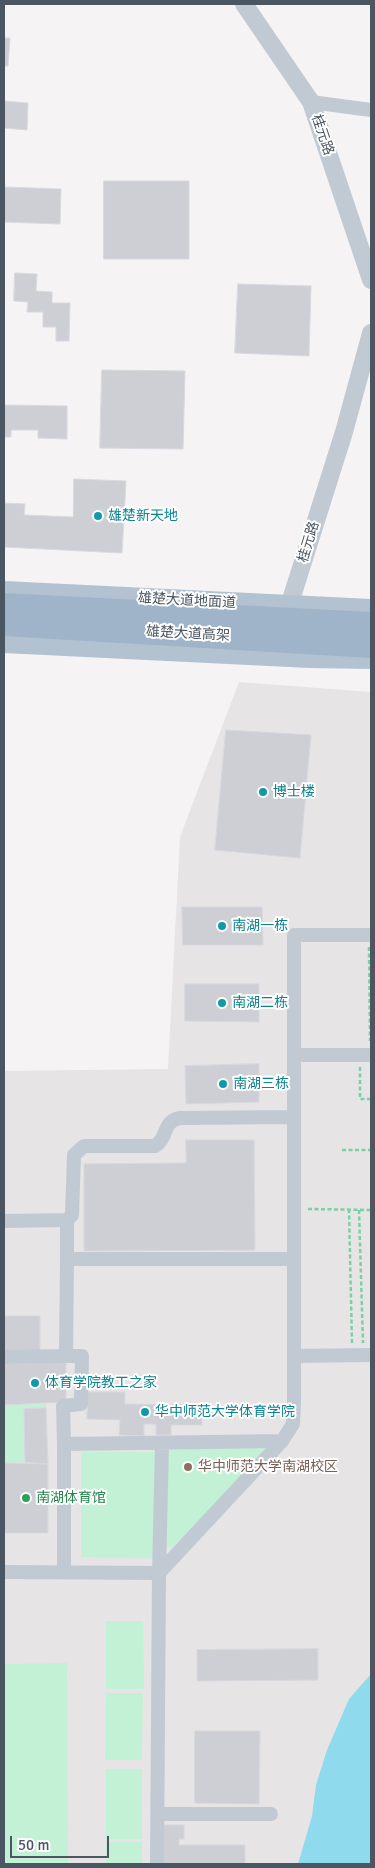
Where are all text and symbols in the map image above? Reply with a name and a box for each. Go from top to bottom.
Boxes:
street label: 桂元路 [307,112,337,158]
place label: 雄楚新天地 [108,508,178,524]
marker: 雄楚新天地 [92,510,104,522]
street label: 桂元路 [295,519,323,565]
street label: 雄楚大道地面道 [138,590,236,612]
street label: 雄楚大道高架 [146,623,230,645]
place label: 博士楼 [273,784,315,800]
marker: 博士楼 [257,786,269,798]
place label: 南湖一栋 [232,918,288,934]
marker: 南湖一栋 [216,920,228,932]
place label: 南湖二栋 [232,995,288,1011]
marker: 南湖二栋 [216,997,228,1009]
place label: 南湖三栋 [233,1076,289,1092]
marker: 南湖三栋 [217,1078,229,1090]
place label: 体育学院教工之家 [45,1375,157,1391]
marker: 体育学院教工之家 [29,1377,41,1389]
place label: 华中师范大学体育学院 [155,1404,295,1420]
marker: 华中师范大学体育学院 [139,1406,151,1418]
place label: 华中师范大学南湖校区 [198,1459,338,1475]
marker: 华中师范大学南湖校区 [182,1461,194,1473]
place label: 南湖体育馆 [36,1490,106,1506]
marker: 南湖体育馆 [20,1492,32,1504]
scale bar [12,1826,111,1858]
text: 50 m [18,1836,49,1854]

